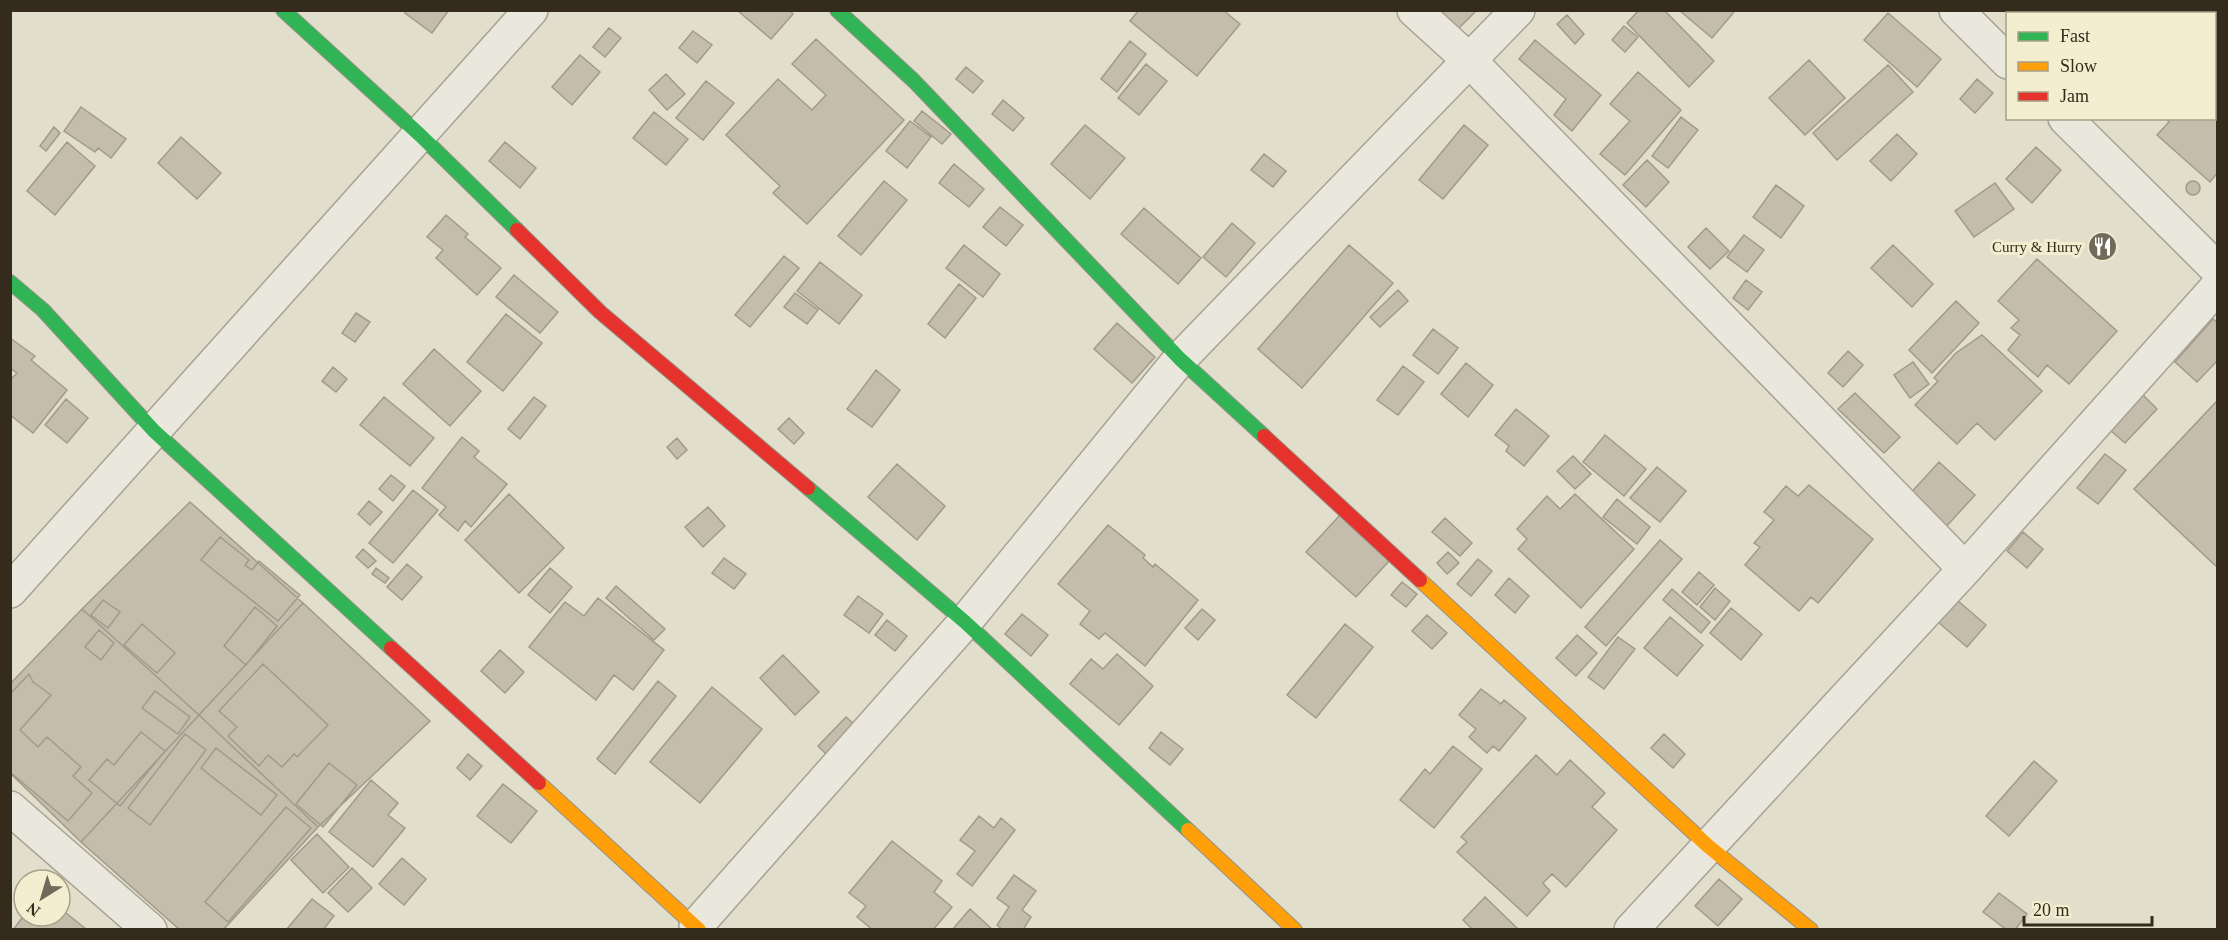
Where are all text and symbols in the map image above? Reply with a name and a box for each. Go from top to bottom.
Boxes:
legend [2006,12,2216,120]
text: Fast [2060,26,2090,46]
text: Slow [2060,56,2097,76]
text: Jam [2060,86,2089,106]
restaurant icon: Curry & Hurry [2087,231,2119,263]
place label: Curry & Hurry [1992,239,2082,255]
north arrow [12,868,72,928]
scale bar [2024,889,2152,927]
text: N [23,899,43,920]
text: 20 m [2033,900,2070,920]

